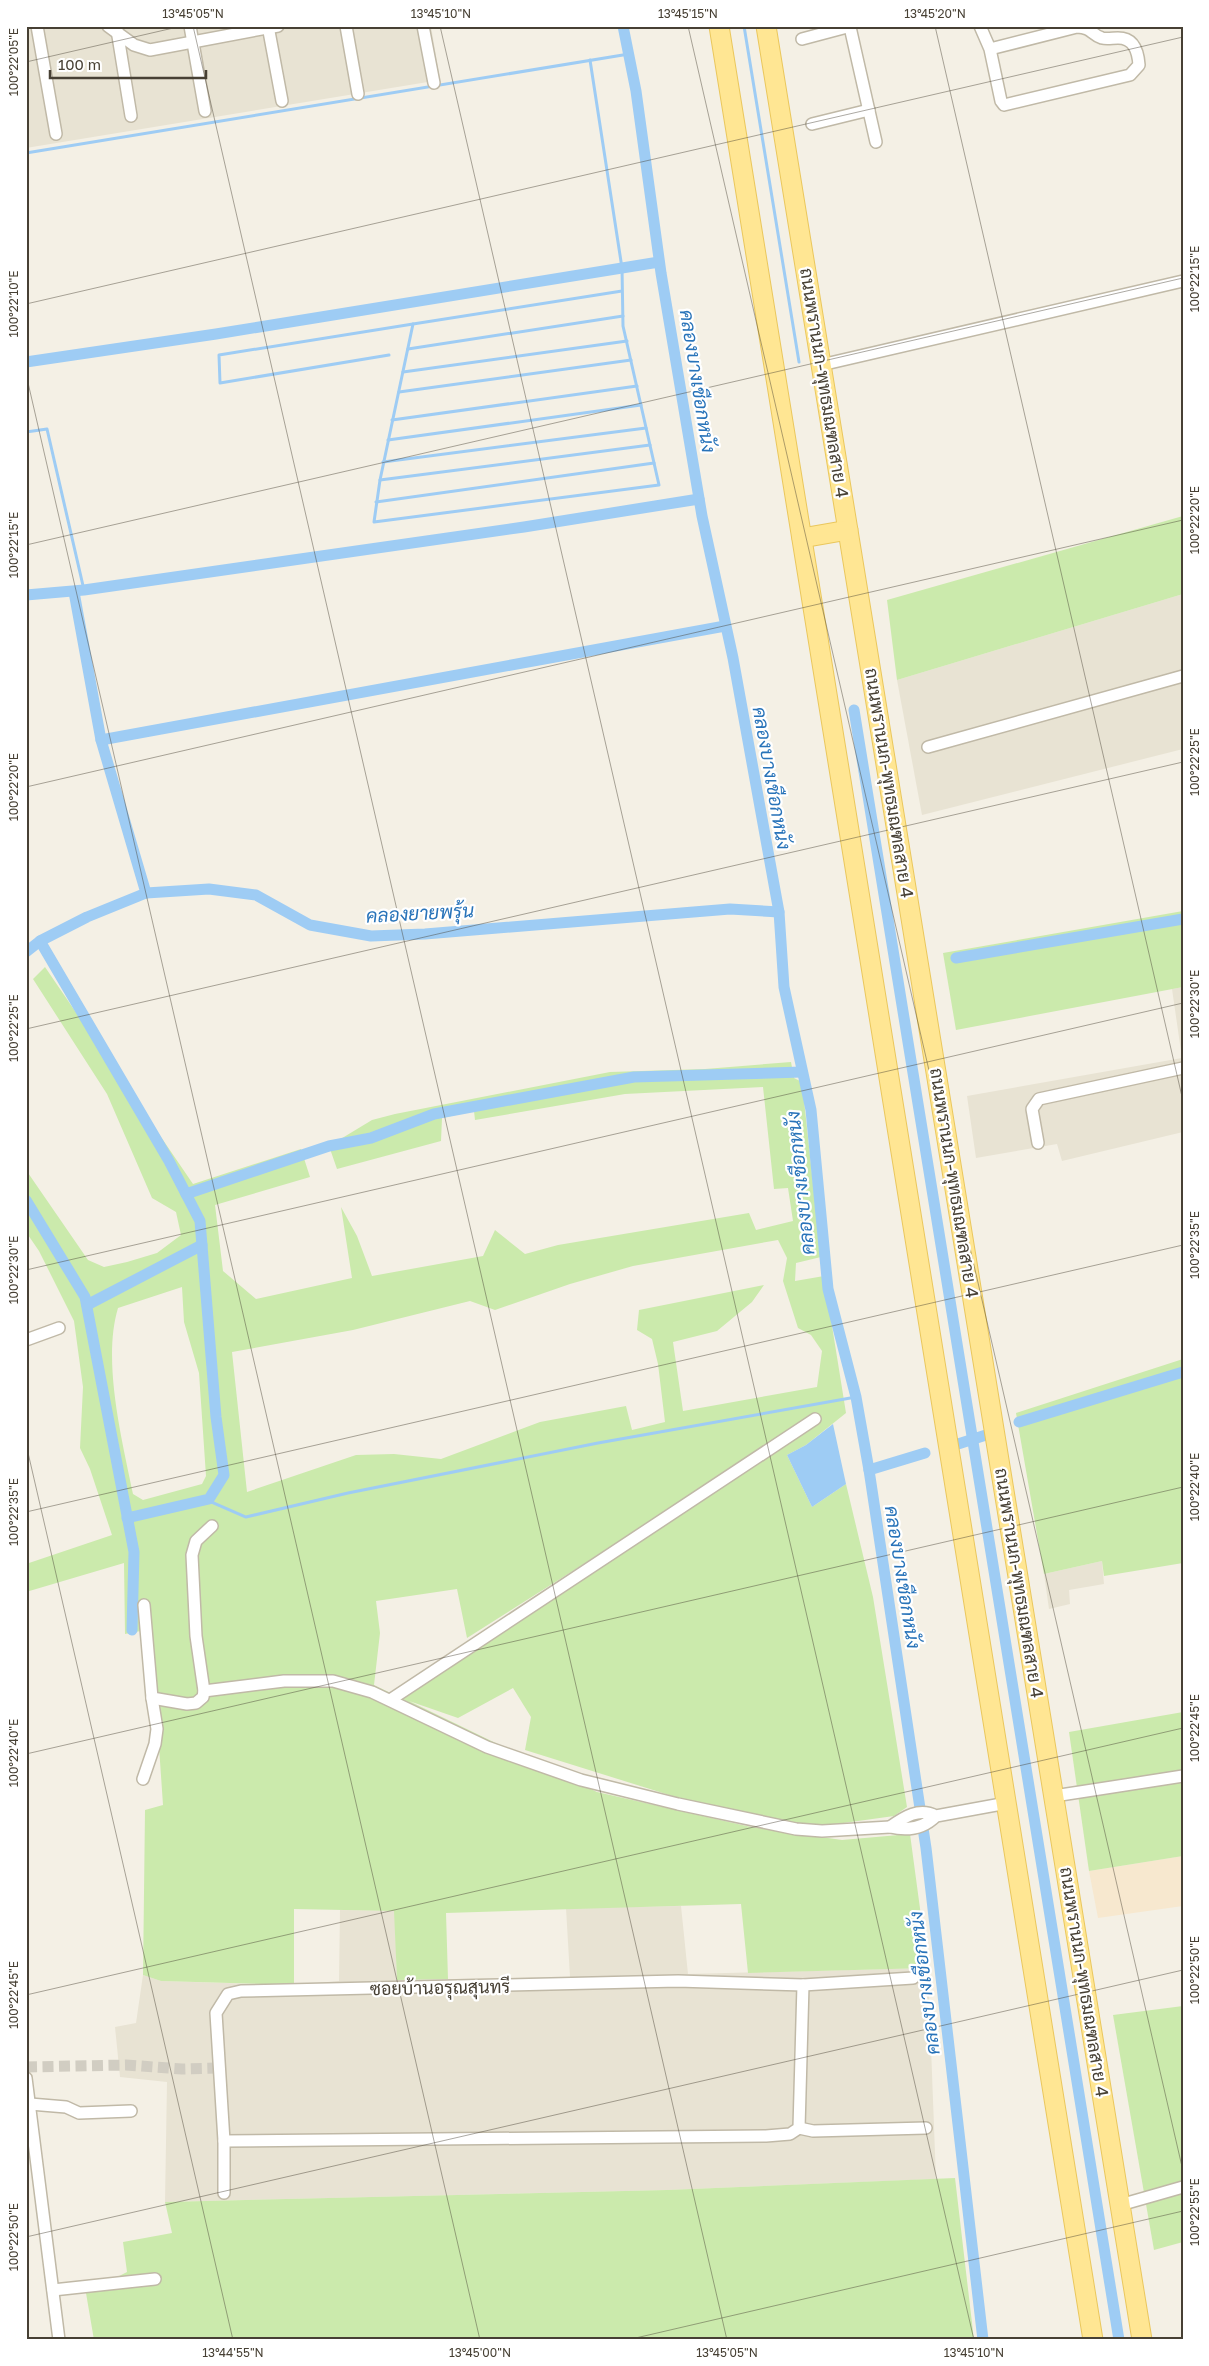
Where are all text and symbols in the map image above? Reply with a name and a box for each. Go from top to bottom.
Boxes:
text: 13°45'05"N [162,6,224,21]
text: 13°45'10"N [411,6,471,21]
text: 13°45'15"N [658,6,718,21]
text: 13°45'20"N [904,6,966,21]
text: 100°22'05"E [6,28,21,96]
scale bar [50,48,206,80]
text: 100 m [58,55,101,73]
text: 100°22'15"E [1187,246,1202,312]
street label: ถนนพรานนก-พุทธมณฑลสาย 4 [794,266,854,500]
text: 100°22'10"E [6,270,21,338]
water label: คลองบางเชือกหนัง [676,308,721,455]
text: 100°22'20"E [1187,486,1202,554]
text: 100°22'15"E [6,512,21,578]
street label: ถนนพรานนก-พุทธมณฑลสาย 4 [859,666,919,900]
water label: คลองบางเชือกหนัง [749,705,796,852]
text: 100°22'25"E [1187,728,1202,796]
text: 100°22'20"E [6,753,21,821]
water label: คลองยายพรุ้น [365,898,475,929]
text: 100°22'30"E [1187,970,1202,1038]
text: 100°22'25"E [6,994,21,1062]
street label: ถนนพรานนก-พุทธมณฑลสาย 4 [924,1066,984,1300]
water label: คลองบางเชือกหนัง [780,1110,819,1256]
text: 100°22'35"E [1187,1211,1202,1279]
text: 100°22'30"E [6,1236,21,1304]
text: 100°22'40"E [1187,1453,1202,1521]
street label: ถนนพรานนก-พุทธมณฑลสาย 4 [989,1466,1049,1700]
text: 100°22'35"E [6,1478,21,1546]
water label: คลองบางเชือกหนัง [881,1504,926,1651]
text: 100°22'45"E [1187,1694,1202,1762]
text: 100°22'40"E [6,1719,21,1787]
street label: ถนนพรานนก-พุทธมณฑลสาย 4 [1054,1865,1114,2099]
water label: คลองบางเชือกหนัง [903,1909,944,2056]
text: 100°22'50"E [1187,1936,1202,2004]
text: 100°22'45"E [6,1961,21,2029]
street label: ซอยบ้านอรุณสุนทรี [370,1974,511,2001]
text: 100°22'55"E [1187,2178,1202,2246]
text: 100°22'50"E [6,2203,21,2271]
text: 13°44'55"N [202,2345,264,2360]
text: 13°45'00"N [449,2345,511,2360]
text: 13°45'05"N [696,2345,758,2360]
text: 13°45'10"N [944,2345,1004,2360]

